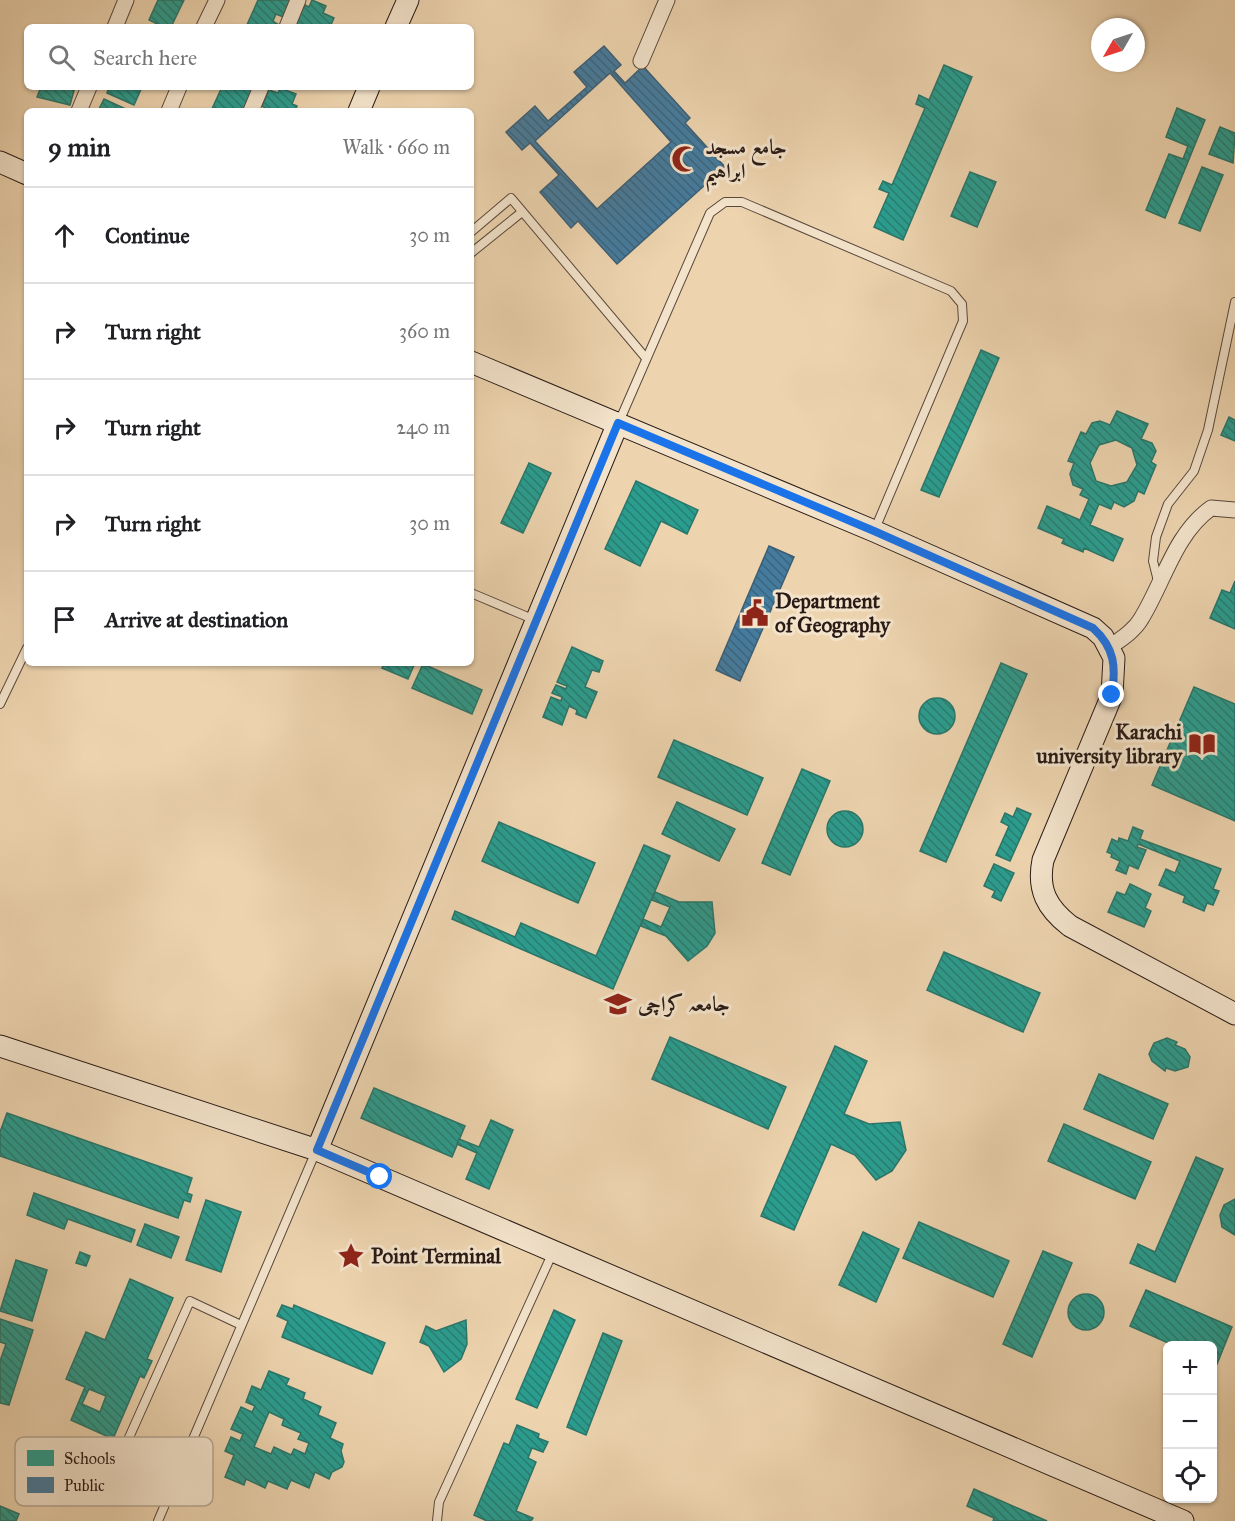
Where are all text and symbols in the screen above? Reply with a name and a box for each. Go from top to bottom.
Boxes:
north arrow [1091,18,1145,72]
search box [24,24,474,90]
icon: search [45,41,78,74]
text: Search here [93,44,197,71]
text: 9 min [48,131,111,163]
place label: جامع مسجد ابراہیم [705,134,787,192]
text: Walk · 660 m [343,135,450,159]
mosque icon: جامع مسجد ابراہیم [670,144,700,174]
icon: ahead [48,219,81,252]
text: Continue [105,222,190,249]
text: 30 m [409,223,450,247]
icon: right [48,315,81,348]
text: Turn right [105,318,201,345]
text: 360 m [399,319,450,343]
icon: right [48,411,81,444]
text: Turn right [105,414,201,441]
text: 240 m [396,415,450,439]
icon: right [48,507,81,540]
text: Turn right [105,510,201,537]
text: 30 m [409,511,450,535]
place label: Department of Geography [775,588,891,638]
public building icon: Department of Geography [740,598,770,628]
icon: arrive [48,603,81,636]
text: Arrive at destination [105,606,288,633]
route end [1098,681,1124,707]
place label: Karachi university library [1035,719,1183,769]
library icon: Karachi university library [1187,729,1217,759]
school or university icon: جامعہ کراچی [603,989,633,1019]
place label: جامعہ کراچی [637,991,730,1017]
route start [366,1163,392,1189]
place icon: Point Terminal [336,1241,366,1271]
place label: Point Terminal [371,1243,502,1269]
map controls [1163,1341,1217,1503]
button: + [1163,1341,1217,1395]
button: − [1163,1395,1217,1449]
legend [15,1437,213,1506]
text: Schools [64,1449,115,1468]
button: locate [1163,1449,1217,1503]
text: Public [64,1476,105,1495]

